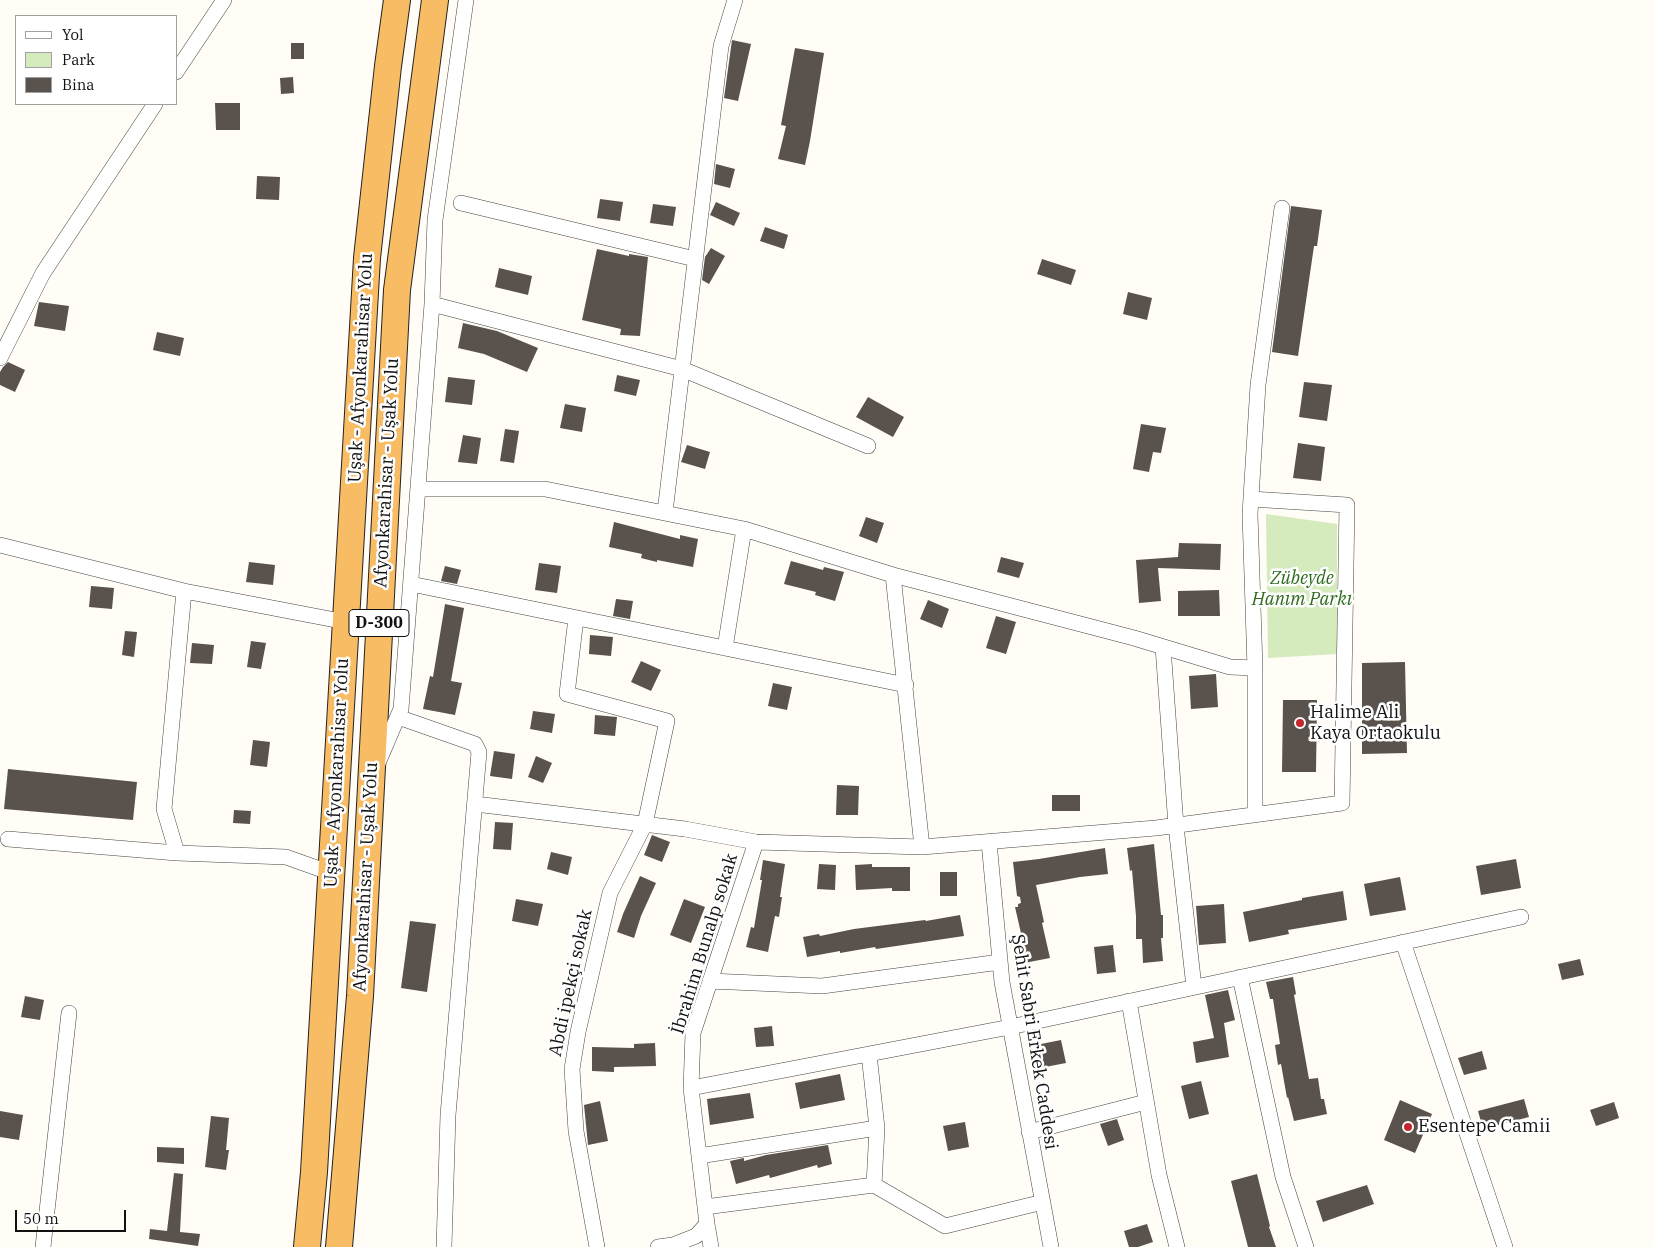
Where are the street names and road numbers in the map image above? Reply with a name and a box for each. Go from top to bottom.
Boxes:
street label: Uşak - Afyonkarahisar Yolu [344,253,378,483]
street label: Afyonkarahisar - Uşak Yolu [370,358,404,588]
road number: D-300 [349,610,409,636]
street label: Uşak - Afyonkarahisar Yolu [320,658,354,888]
street label: Afyonkarahisar - Uşak Yolu [349,762,383,992]
street label: İbrahim Bunalp sokak [667,851,743,1037]
street label: Abdi ipekçi sokak [545,908,597,1058]
street label: Şehit Sabri Erkek Caddesi [1006,933,1062,1151]

